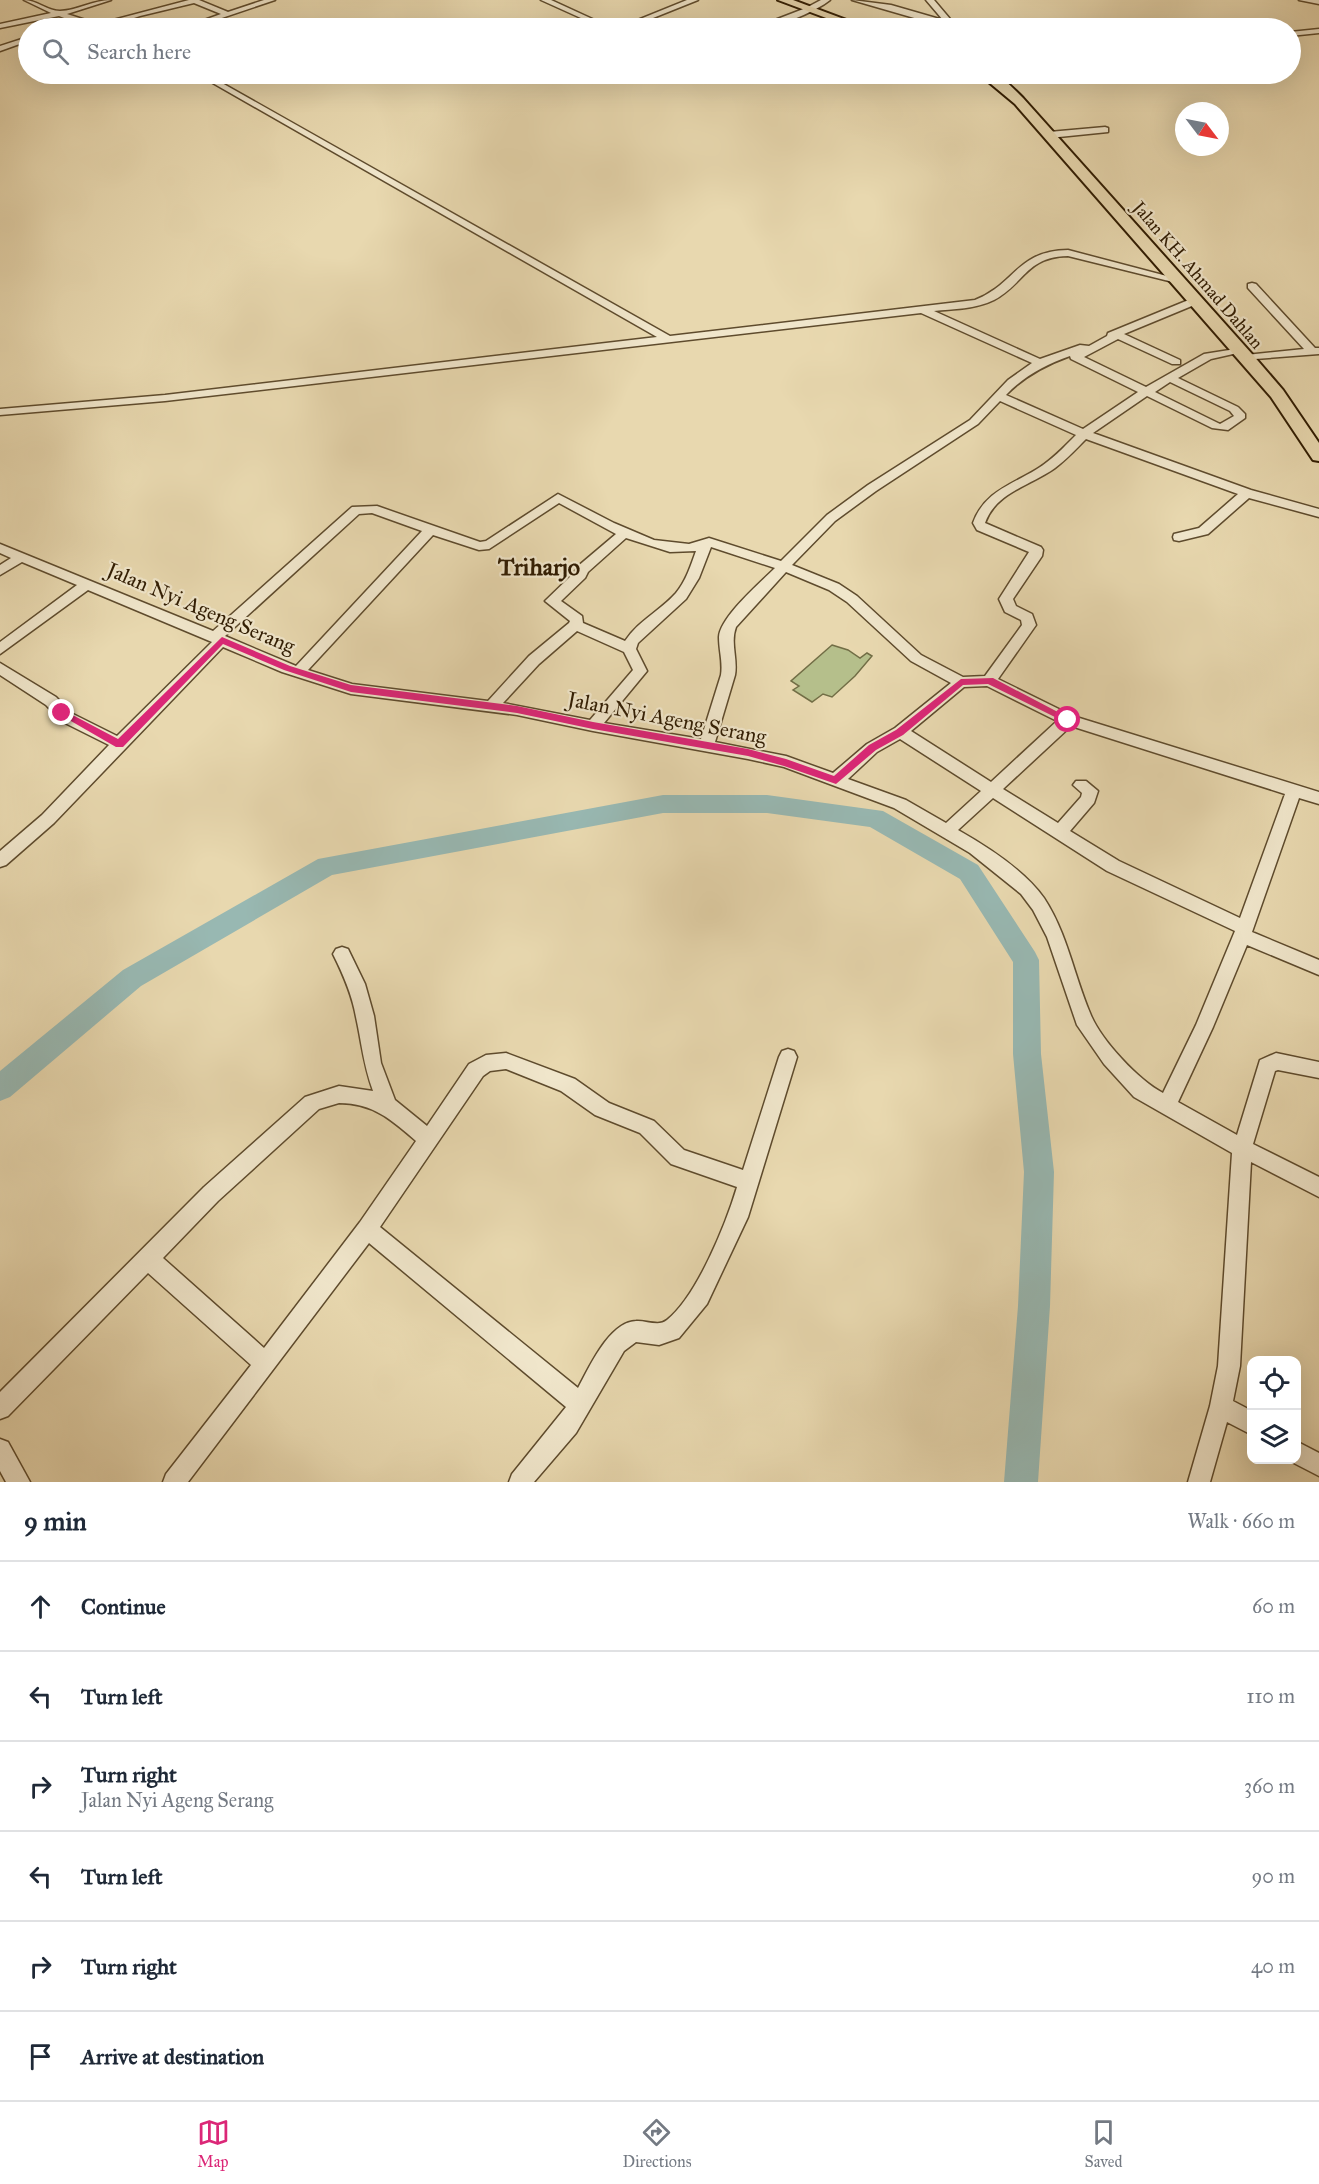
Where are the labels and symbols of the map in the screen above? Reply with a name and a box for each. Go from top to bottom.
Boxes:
north arrow [1175,102,1229,156]
street label: Jalan KH. Ahmad Dahlan [1126,195,1268,354]
district label: Triharjo [497,552,580,582]
street label: Jalan Nyi Ageng Serang [101,556,299,659]
street label: Jalan Nyi Ageng Serang [563,686,769,750]
route end [48,699,74,725]
route start [1054,706,1080,732]

